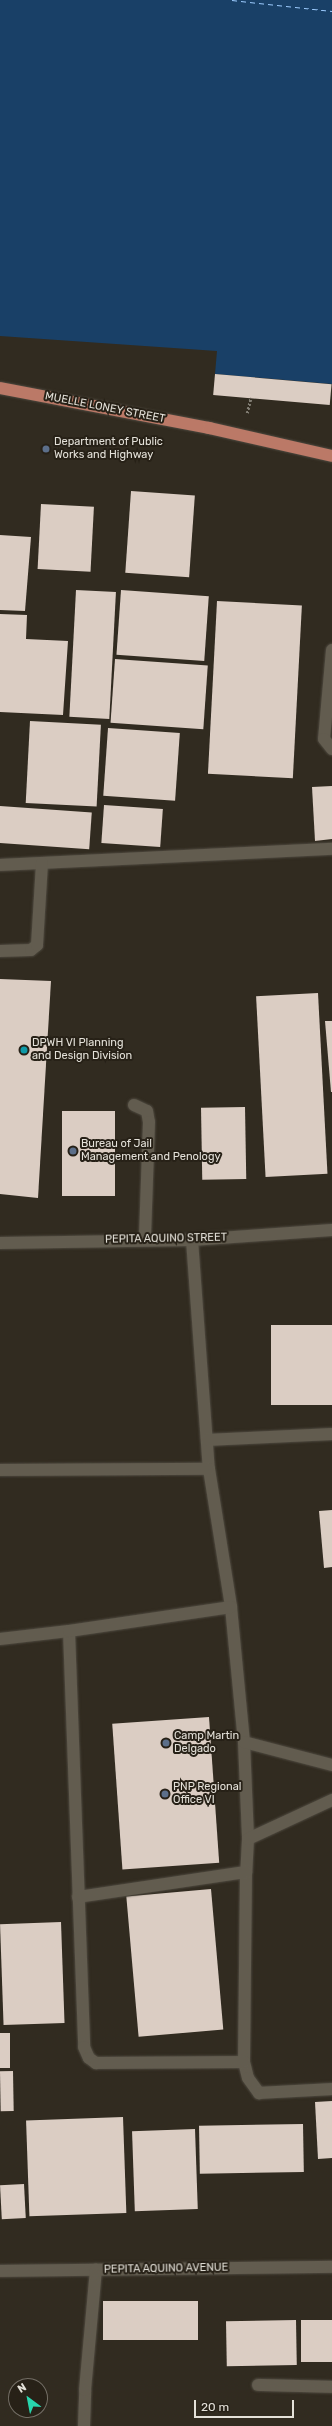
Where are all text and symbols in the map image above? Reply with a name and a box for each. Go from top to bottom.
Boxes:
street label: MUELLE LONEY STREET [44,390,166,426]
place label: Department of Public Works and Highway [54,436,163,462]
marker: Department of Public Works and Highway [41,444,51,454]
place label: DPWH VI Planning and Design Division [32,1037,132,1063]
marker: DPWH VI Planning and Design Division [19,1045,29,1055]
place label: Bureau of Jail Management and Penology [81,1138,221,1164]
marker: Bureau of Jail Management and Penology [68,1146,78,1156]
street label: PEPITA AQUINO STREET [105,1231,227,1247]
place label: Camp Martin Delgado [174,1730,239,1756]
marker: Camp Martin Delgado [161,1738,171,1748]
place label: PNP Regional Office VI [173,1781,242,1807]
marker: PNP Regional Office VI [160,1789,170,1799]
street label: PEPITA AQUINO AVENUE [103,2261,229,2277]
north arrow [8,2378,48,2418]
text: N [15,2381,29,2396]
scale bar [196,2392,296,2418]
text: 20 m [201,2400,229,2414]

